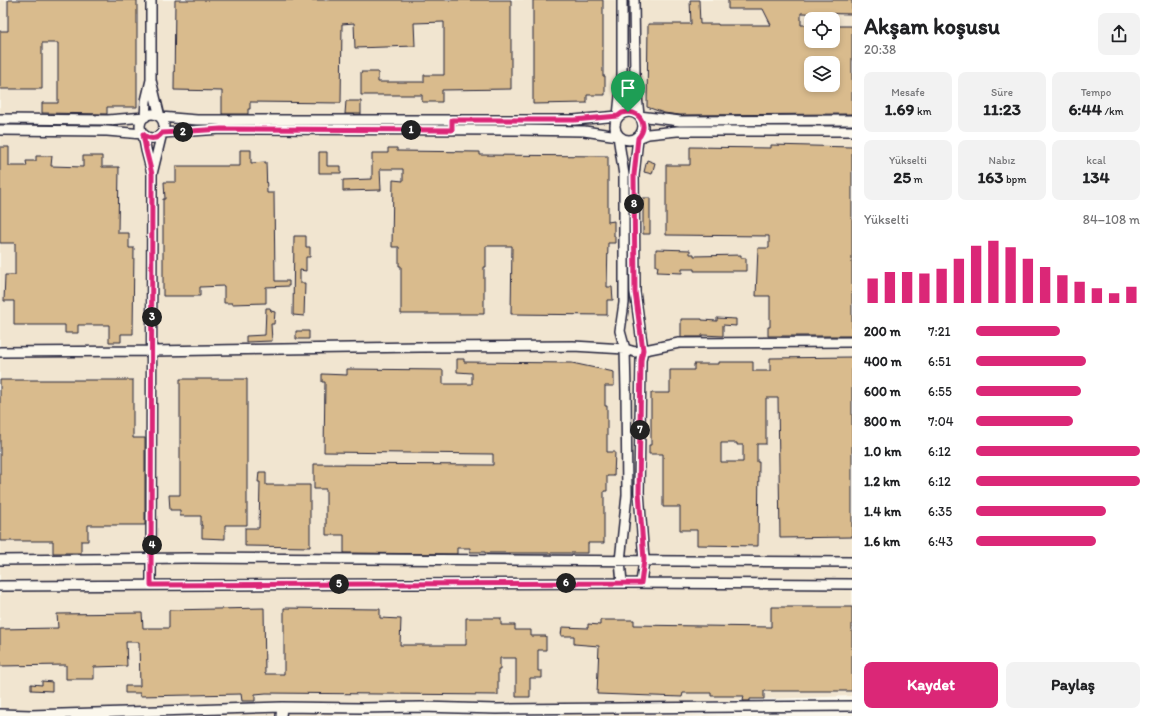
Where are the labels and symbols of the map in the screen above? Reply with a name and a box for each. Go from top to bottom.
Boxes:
pin [611,71,645,112]
pin: 1 [401,120,421,140]
pin: 2 [173,122,193,142]
pin: 8 [624,194,644,214]
pin: 3 [142,307,162,327]
pin: 7 [630,420,650,440]
pin: 4 [142,535,162,555]
pin: 6 [556,573,576,593]
pin: 5 [329,574,349,594]

